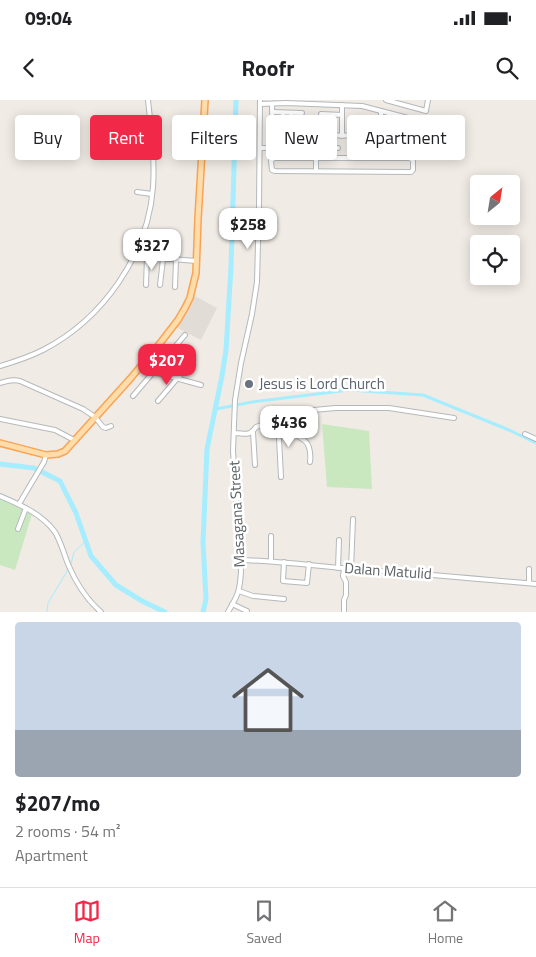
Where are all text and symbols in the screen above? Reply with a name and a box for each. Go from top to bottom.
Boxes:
text: 09:04 [25,3,72,32]
text: Roofr [242,51,294,85]
icon: back [15,54,43,82]
icon: search [493,54,521,82]
chip: Buy [15,115,80,160]
chip: Rent [90,115,162,160]
chip: Filters [172,115,256,160]
chip: New [266,115,337,160]
chip: Apartment [347,115,465,160]
north arrow [470,175,520,225]
map controls [470,175,520,285]
pin: $258 [218,208,278,250]
text: $258 [230,212,266,236]
pin: $327 [122,228,182,271]
text: $327 [134,233,170,257]
button: locate [470,235,520,285]
pin: $207 [137,344,197,386]
text: $207 [149,348,185,372]
place label: Jesus is Lord Church [259,372,385,395]
marker: Jesus is Lord Church [243,378,255,390]
pin: $436 [259,406,319,448]
text: $436 [271,410,307,434]
street label: Masagana Street [222,459,251,568]
street label: Dalan Matulid [344,556,433,585]
icon: home [223,655,313,745]
text: $207/mo [15,787,100,819]
text: 2 rooms · 54 m² [15,819,120,843]
text: Apartment [15,843,88,867]
tab: Map [73,897,101,948]
tab: Saved [246,897,282,948]
tab: Home [428,897,463,948]

